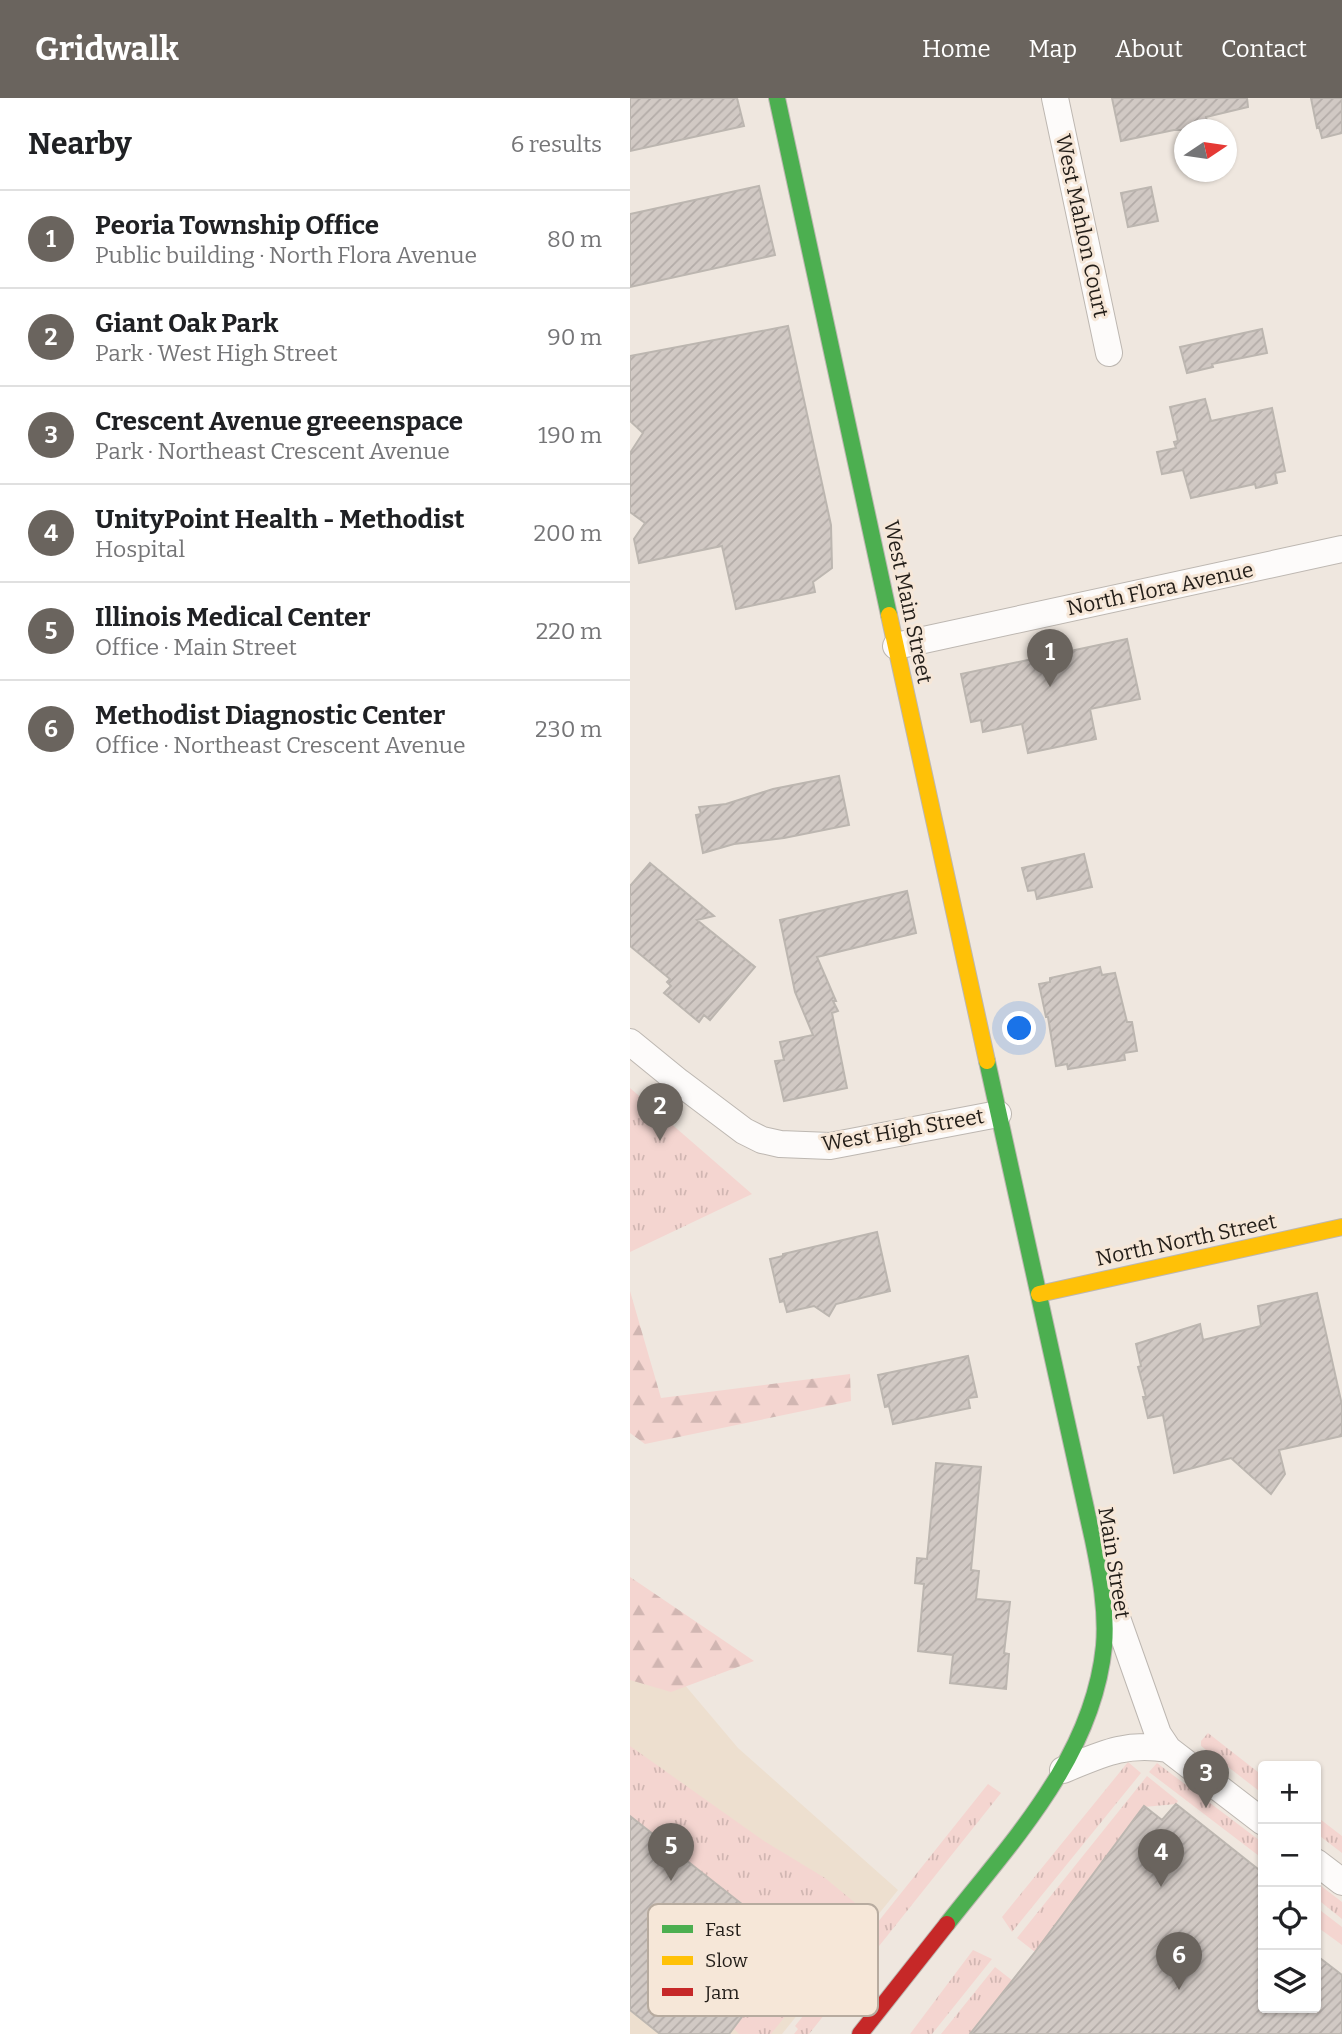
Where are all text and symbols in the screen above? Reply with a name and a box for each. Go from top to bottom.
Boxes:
text: Gridwalk [35,29,179,69]
text: Home [922,35,991,63]
text: Map [1029,35,1077,63]
text: About [1115,35,1183,63]
text: Contact [1221,35,1307,63]
north arrow [1174,119,1237,182]
text: Nearby [28,126,132,162]
text: 6 results [511,130,602,158]
street label: West Mahlon Court [1050,132,1114,320]
text: Peoria Township Office [95,210,379,241]
text: 1 [46,225,56,253]
text: 80 m [547,225,602,253]
text: Public building · North Flora Avenue [95,241,477,269]
text: Giant Oak Park [95,308,278,339]
text: 2 [45,323,57,351]
text: 90 m [547,323,602,351]
text: Park · West High Street [95,339,337,367]
text: Crescent Avenue greeenspace [95,406,463,437]
text: 3 [44,421,58,449]
text: 190 m [538,421,602,449]
text: Park · Northeast Crescent Avenue [95,437,450,465]
text: UnityPoint Health - Methodist [95,504,465,535]
street label: West Main Street [878,518,938,686]
text: 4 [44,519,58,547]
text: 200 m [533,519,602,547]
text: Hospital [95,535,185,563]
street label: North Flora Avenue [1064,557,1256,621]
text: Illinois Medical Center [95,602,371,633]
text: 5 [45,617,57,645]
text: 220 m [536,617,602,645]
pin: 1 [1027,629,1073,687]
text: Office · Main Street [95,633,297,661]
text: Methodist Diagnostic Center [95,700,445,731]
text: 6 [44,715,58,743]
text: 230 m [535,715,602,743]
text: Office · Northeast Crescent Avenue [95,731,466,759]
your location [1002,1011,1036,1045]
pin: 2 [637,1083,683,1141]
street label: West High Street [820,1103,987,1157]
street label: North North Street [1093,1208,1279,1272]
street label: Main Street [1092,1505,1136,1621]
pin: 3 [1183,1750,1229,1808]
map controls [1258,1761,1321,2013]
button: + [1258,1761,1321,1824]
pin: 5 [648,1823,694,1881]
button: − [1258,1824,1321,1887]
pin: 4 [1138,1829,1184,1887]
button: locate [1258,1887,1321,1950]
legend [648,1904,878,2016]
text: Fast [705,1918,742,1941]
pin: 6 [1156,1932,1202,1990]
text: Slow [705,1949,748,1972]
button: layers [1258,1950,1321,2013]
text: Jam [704,1981,739,2004]

